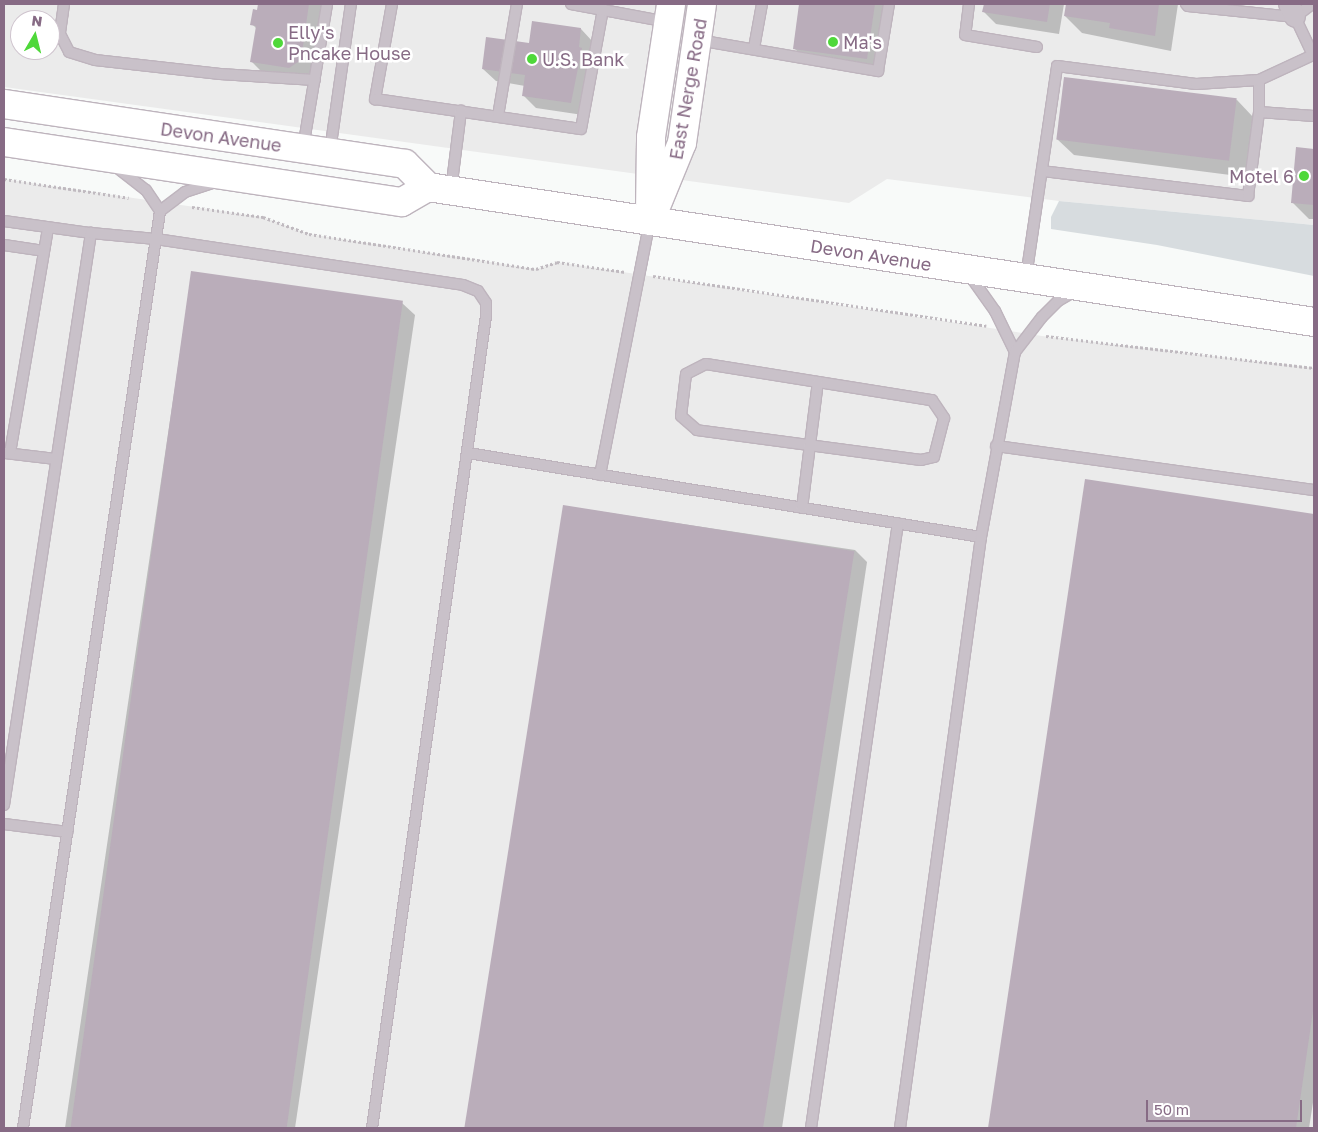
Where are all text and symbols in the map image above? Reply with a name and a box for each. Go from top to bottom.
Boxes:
north arrow [10,10,60,60]
text: N [31,11,43,30]
street label: East Nerge Road [665,17,711,161]
place label: Elly's Pncake House [288,22,411,64]
place label: Ma's [843,31,882,53]
marker: Ma's [827,36,839,48]
marker: Elly's Pncake House [272,37,284,49]
place label: U.S. Bank [542,48,625,70]
marker: U.S. Bank [526,53,538,65]
street label: Devon Avenue [159,118,283,156]
place label: Motel 6 [1229,165,1294,187]
marker: Motel 6 [1298,170,1310,182]
street label: Devon Avenue [809,235,933,275]
scale bar [1148,1090,1304,1122]
text: 50 m [1154,1100,1189,1118]

